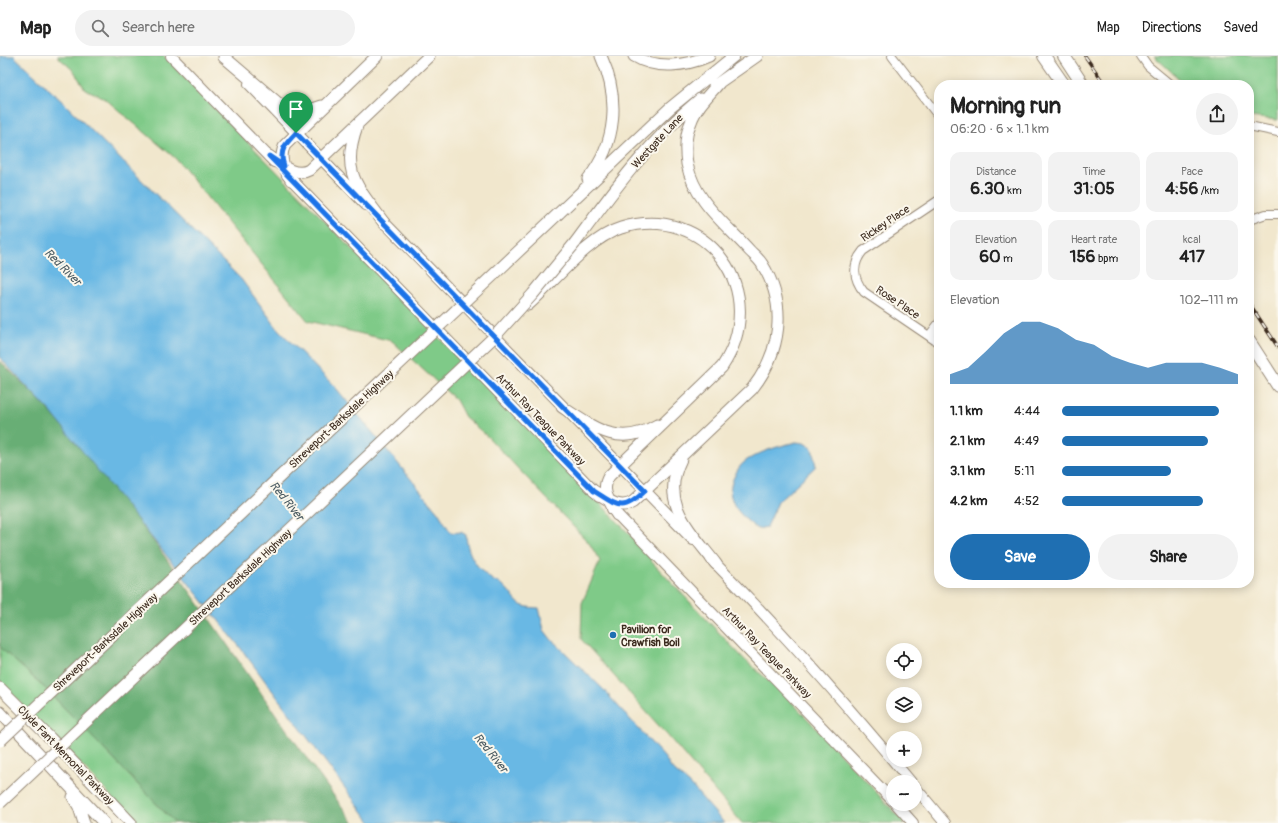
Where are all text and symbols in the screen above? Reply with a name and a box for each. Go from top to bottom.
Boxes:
search box [75,10,355,46]
text: Map [20,16,51,40]
icon: search [89,17,111,39]
text: Search here [121,18,195,37]
text: Map [1097,19,1120,36]
text: Directions [1142,19,1201,36]
text: Saved [1223,19,1258,36]
pin [279,92,313,133]
text: Morning run [950,92,1061,120]
button: share [1196,93,1238,135]
icon: arrive [285,98,307,120]
street label: Westgate Lane [629,111,686,171]
text: 06:20 · 6 × 1.1 km [950,121,1049,137]
text: Distance [976,165,1016,178]
text: Time [1083,165,1106,178]
text: Pace [1181,165,1203,178]
text: 6.30 [970,178,1005,199]
text: 31:05 [1073,178,1115,199]
text: 4:56 [1165,178,1198,199]
text: km [1005,184,1022,197]
text: /km [1198,184,1219,197]
street label: Rickey Place [859,202,913,244]
text: Elevation [975,233,1017,246]
text: Heart rate [1071,233,1117,246]
text: kcal [1183,233,1201,246]
water label: Red River [41,246,86,290]
text: 60 [979,246,1001,267]
text: 156 [1070,246,1096,267]
text: 417 [1179,246,1205,267]
text: m [1001,252,1013,265]
text: bpm [1096,252,1118,265]
street label: Rose Place [873,283,922,322]
text: Elevation [950,292,1000,308]
text: 102–111 m [1179,292,1238,308]
street label: Shreveport-Barksdale Highway [286,367,396,471]
street label: Arthur Ray Teague Parkway [493,371,588,468]
text: 1.1 km [950,403,983,419]
text: 4:44 [1014,403,1040,419]
text: 2.1 km [950,433,985,449]
text: 4:49 [1014,433,1039,449]
text: 3.1 km [950,463,985,479]
text: 5:11 [1014,463,1035,479]
water label: Red River [266,479,308,525]
text: 4.2 km [950,493,987,509]
text: 4:52 [1014,493,1039,509]
street label: Shreveport Barksdale Highway [186,526,295,628]
button: Save [950,534,1090,580]
button: Share [1098,534,1238,580]
street label: Shreveport-Barksdale Highway [50,590,160,694]
street label: Arthur Ray Teague Parkway [719,604,814,701]
place label: Pavilion for Crawfish Boil [621,623,680,649]
marker: Pavilion for Crawfish Boil [608,630,618,640]
map controls [886,643,922,811]
button: locate [886,643,922,679]
button: layers [886,687,922,723]
street label: Clyde Fant Memorial Parkway [15,703,117,808]
water label: Red River [470,731,512,777]
button: + [886,731,922,767]
button: − [886,775,922,811]

